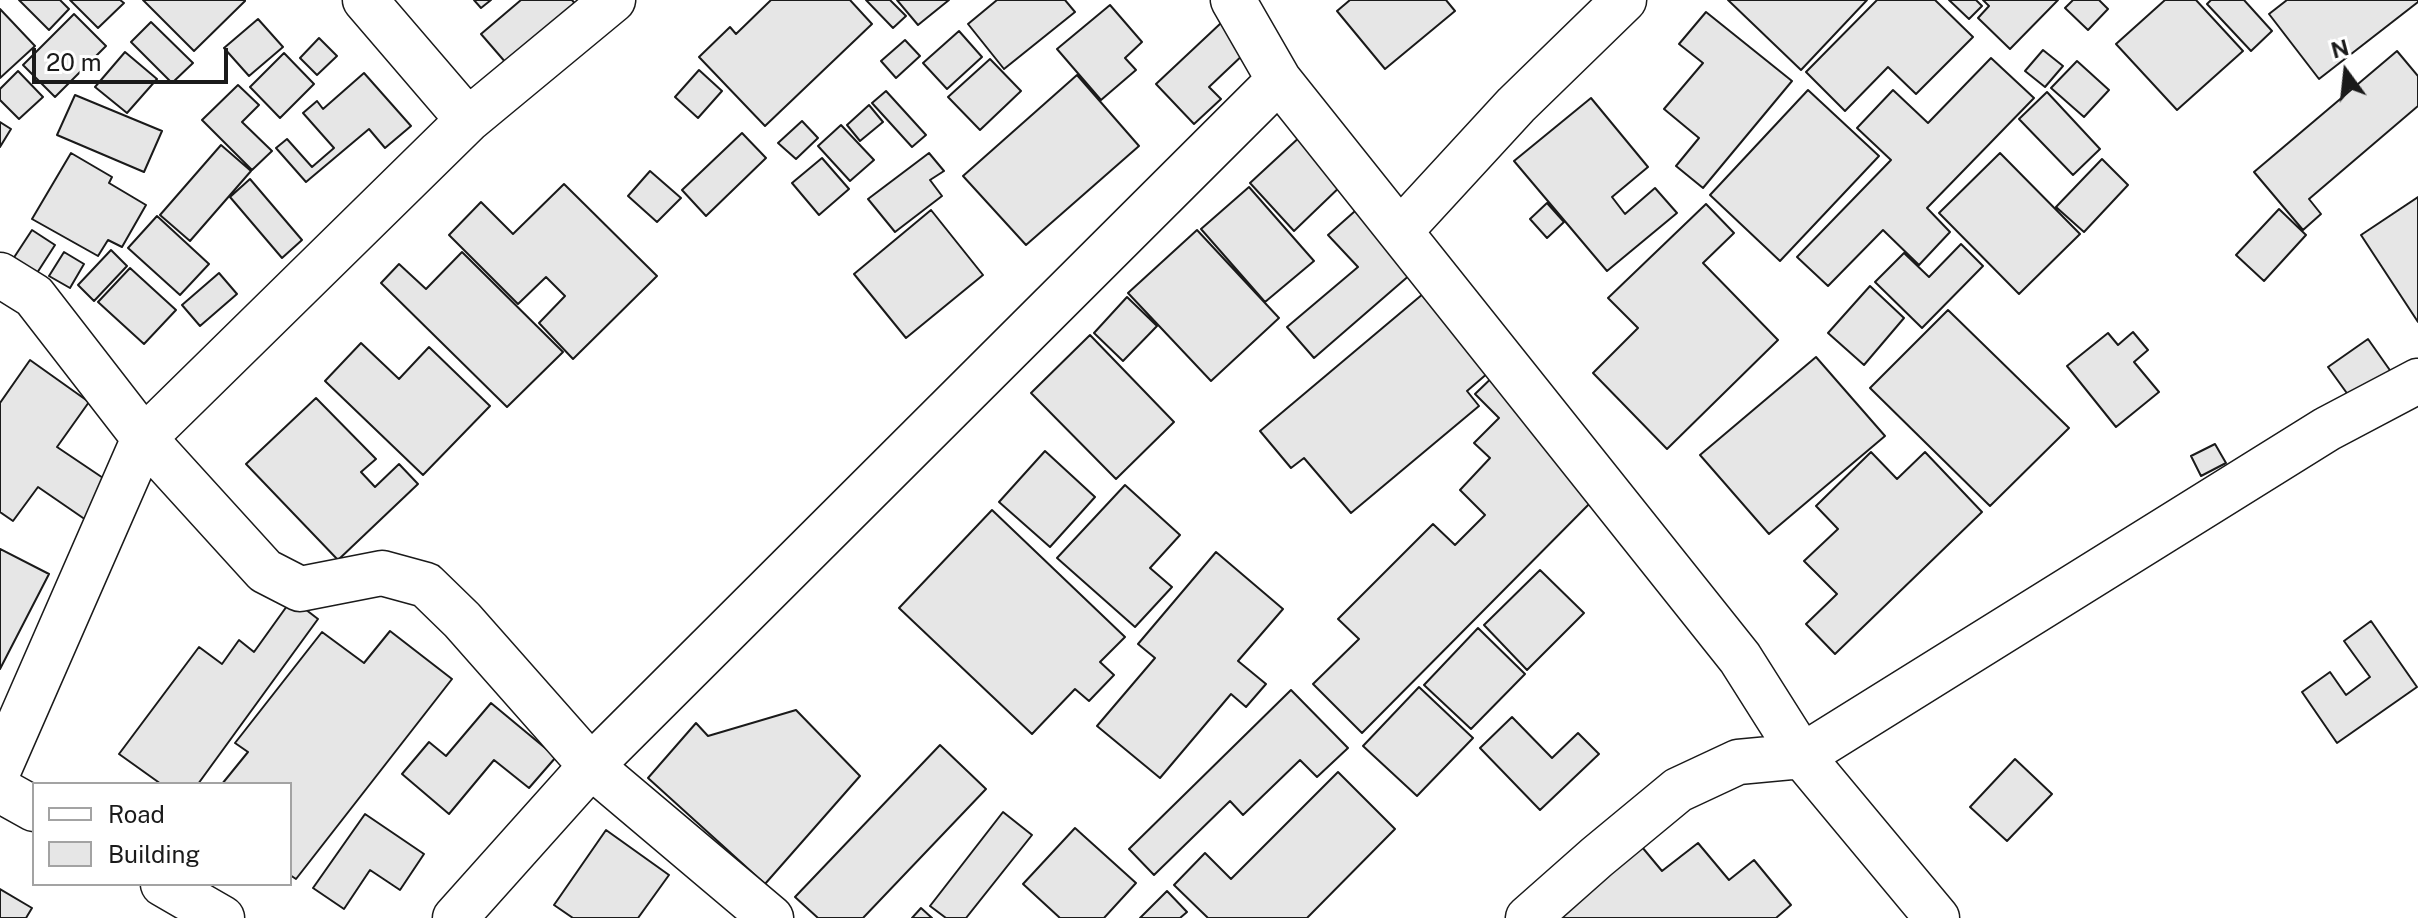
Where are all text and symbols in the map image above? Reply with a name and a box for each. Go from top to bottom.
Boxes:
scale bar [36,32,232,82]
north arrow [2306,32,2386,112]
text: N [2328,34,2351,64]
text: 20 m [46,48,102,76]
legend [32,782,292,886]
text: Road [108,800,165,828]
text: Building [108,840,200,868]

